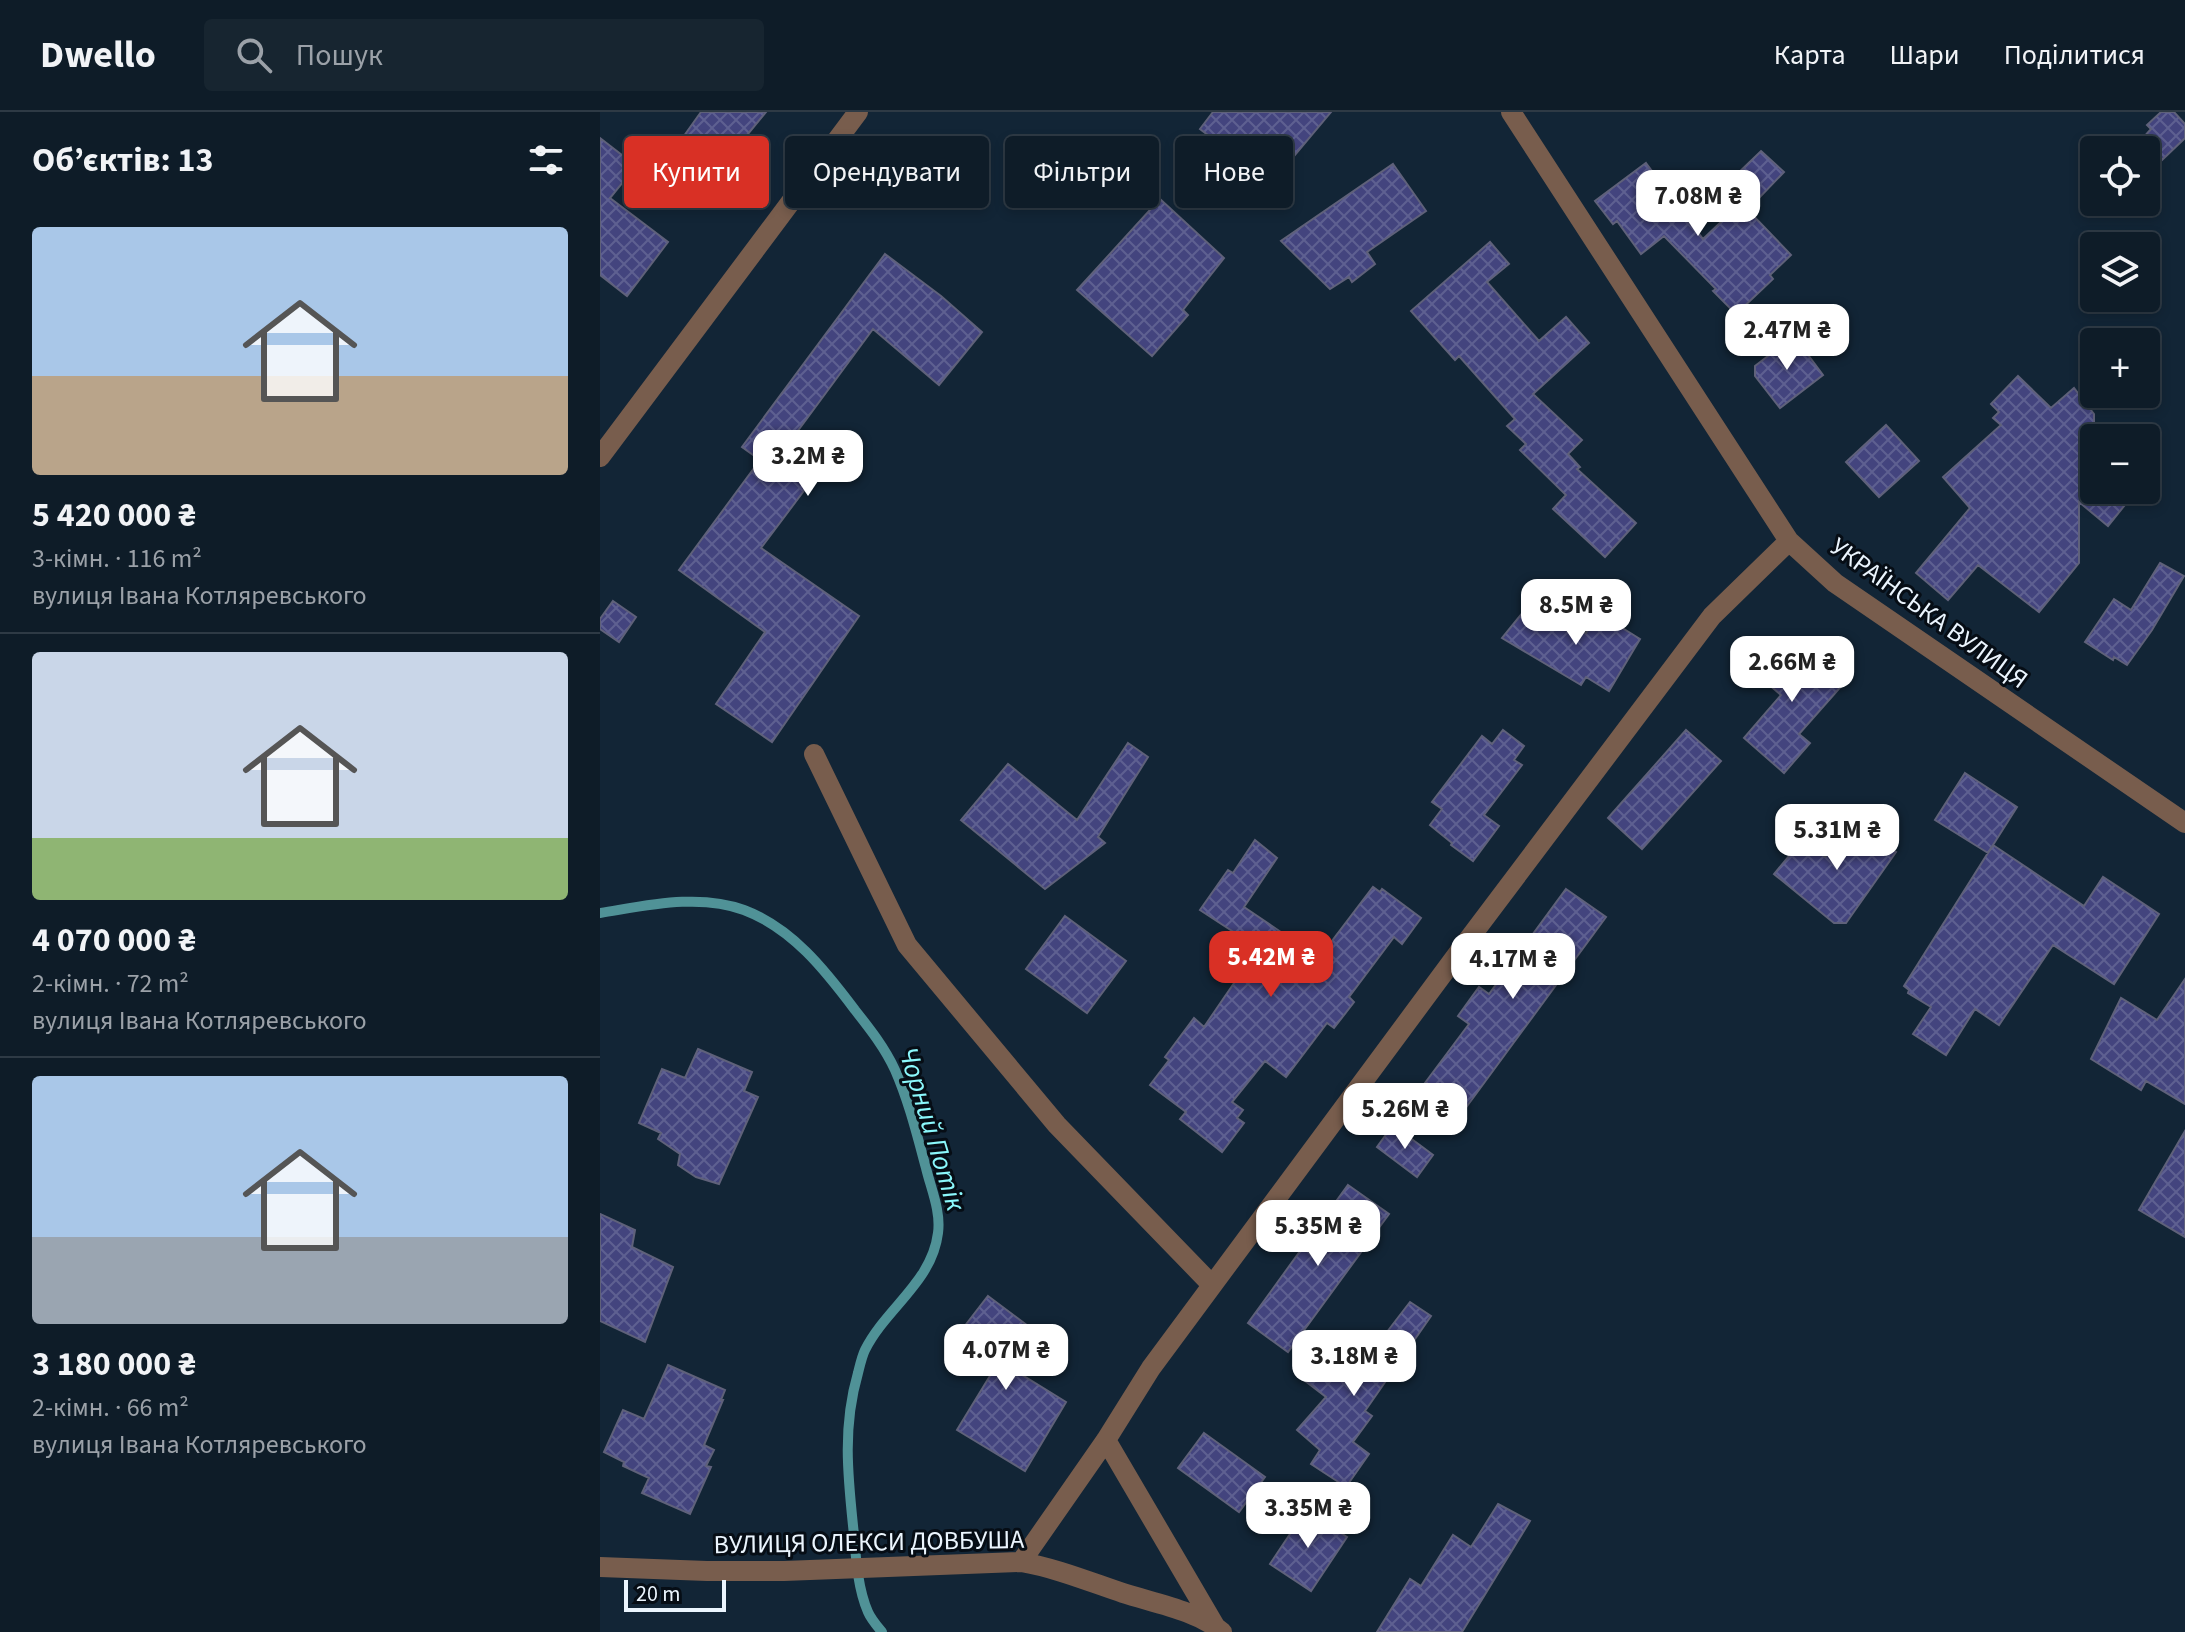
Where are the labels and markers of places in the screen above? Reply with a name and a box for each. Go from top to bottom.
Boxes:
pin: 7.08M ₴ [1624,170,1772,238]
pin: 2.47M ₴ [1713,304,1861,372]
pin: 3.2M ₴ [743,430,873,498]
pin: 8.5M ₴ [1511,579,1641,647]
pin: 2.66M ₴ [1718,636,1866,704]
pin: 5.31M ₴ [1763,804,1911,872]
pin: 5.42M ₴ [1197,931,1345,999]
pin: 4.17M ₴ [1439,933,1587,1001]
pin: 5.26M ₴ [1331,1083,1479,1151]
pin: 5.35M ₴ [1244,1200,1392,1268]
pin: 4.07M ₴ [932,1324,1080,1392]
pin: 3.18M ₴ [1280,1330,1428,1398]
pin: 3.35M ₴ [1234,1482,1382,1550]

